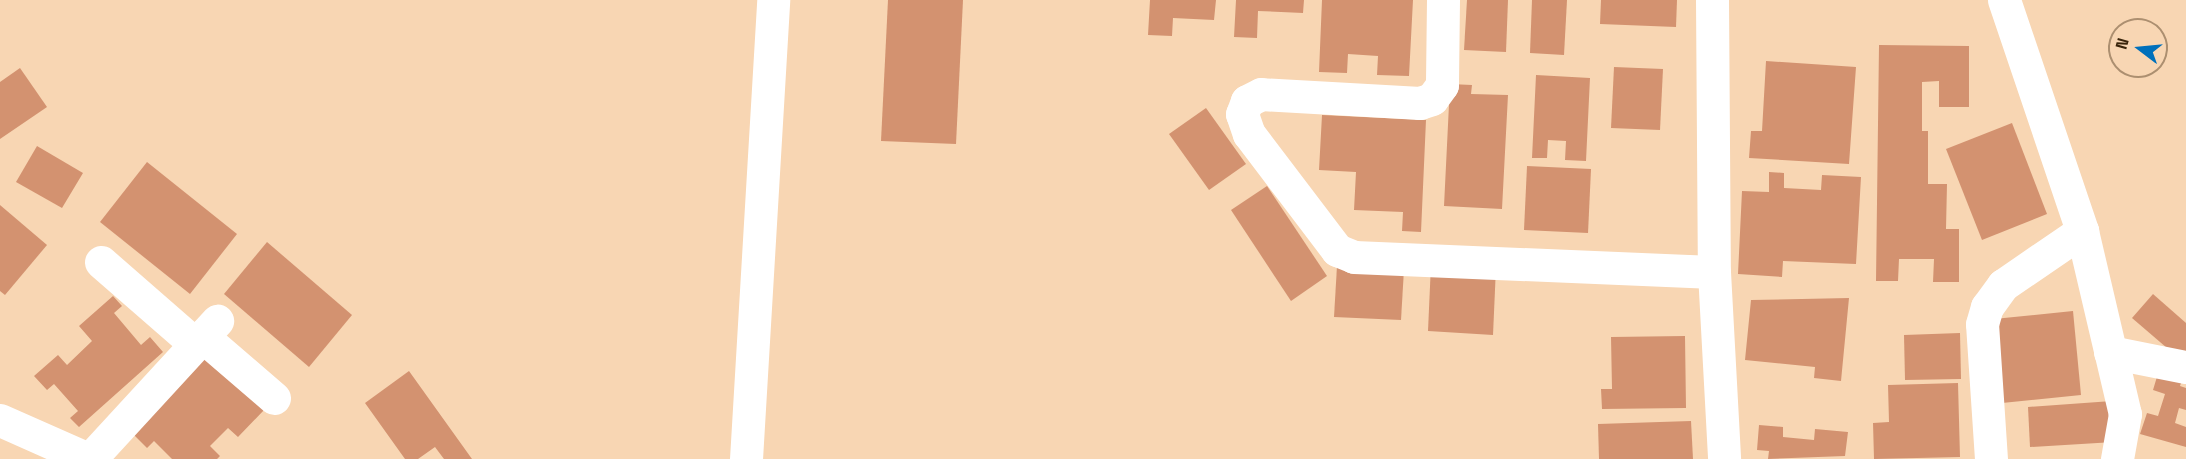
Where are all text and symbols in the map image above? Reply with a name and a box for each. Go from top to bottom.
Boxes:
north arrow [2108,18,2168,78]
text: N [2111,35,2134,52]

